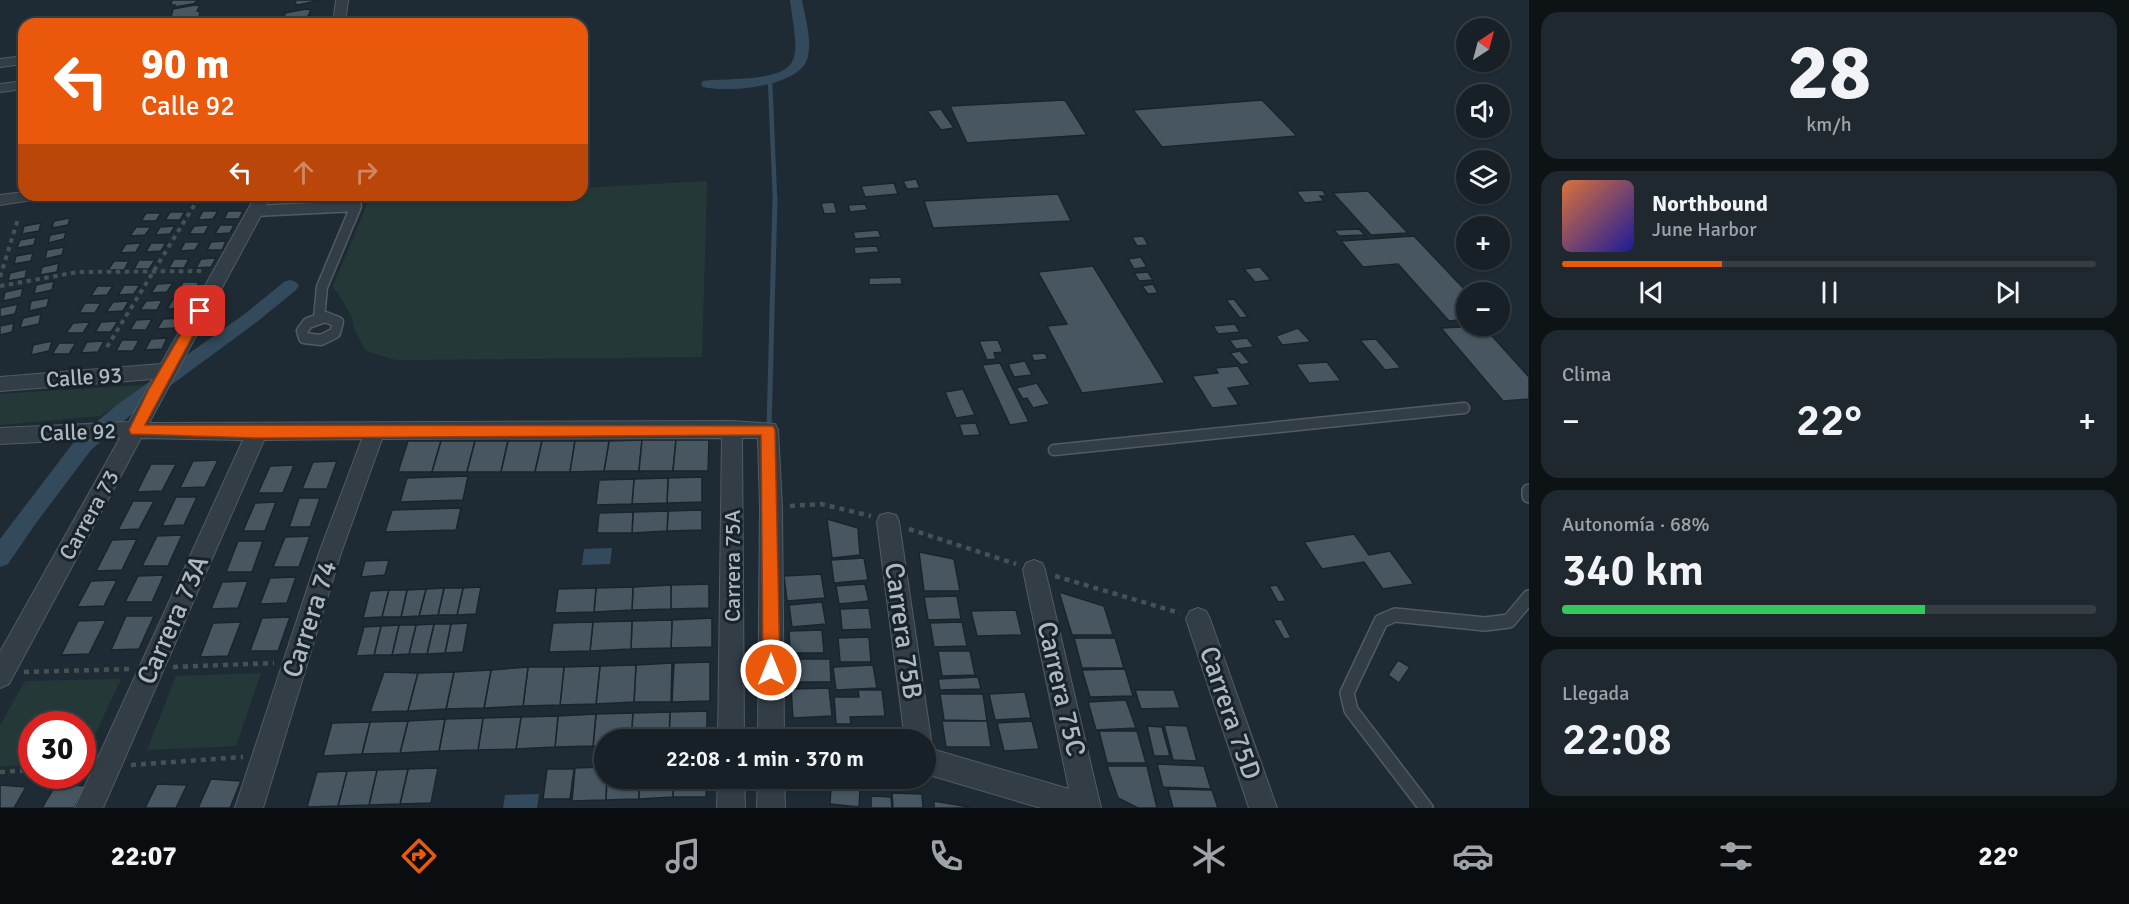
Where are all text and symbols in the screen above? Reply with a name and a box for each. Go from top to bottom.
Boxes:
north arrow [1456,18,1510,72]
map controls [1456,18,1510,336]
text: 28 [1787,25,1871,121]
text: 90 m [141,39,230,90]
icon: left [42,42,120,120]
button: sound [1456,84,1510,138]
text: Calle 92 [141,90,235,123]
text: km/h [1806,112,1852,137]
button: layers [1456,150,1510,204]
icon: left [224,156,257,189]
icon: ahead [287,156,320,189]
icon: right [350,156,383,189]
text: Northbound [1652,190,1768,217]
button: + [1456,216,1510,270]
text: June Harbor [1652,217,1757,242]
icon: previous [1635,276,1668,309]
icon: pause [1813,276,1846,309]
icon: next [1991,276,2024,309]
button: − [1456,282,1510,336]
pin [174,285,225,336]
icon: arrive [183,294,216,327]
street label: Calle 93 [45,361,123,393]
text: Clima [1562,362,1611,387]
text: 22° [1796,393,1862,448]
text: − [1562,401,1580,442]
text: + [2078,401,2096,442]
street label: Calle 92 [39,417,117,447]
street label: Carrera 73 [53,465,125,565]
street label: Carrera 75A [719,509,746,622]
text: Autonomía · 68% [1562,512,1710,537]
text: 340 km [1562,543,1704,598]
street label: Carrera 73A [130,550,216,690]
street label: Carrera 74 [276,556,344,682]
street label: Carrera 75B [877,561,929,701]
street label: Carrera 75C [1029,618,1093,760]
position arrow [739,638,803,702]
street label: Carrera 75D [1192,642,1268,784]
text: Llegada [1562,681,1629,706]
speed limit sign: 30 [18,711,96,789]
text: 22:08 [1562,712,1672,767]
text: 22:08 · 1 min · 370 m [666,745,864,772]
icon: directions [398,835,440,877]
icon: music [662,835,704,877]
icon: phone [925,835,967,877]
icon: climate [1188,835,1230,877]
icon: car [1452,835,1494,877]
icon: filters [1715,835,1757,877]
text: 22:07 [111,840,177,873]
text: 22° [1978,840,2018,873]

